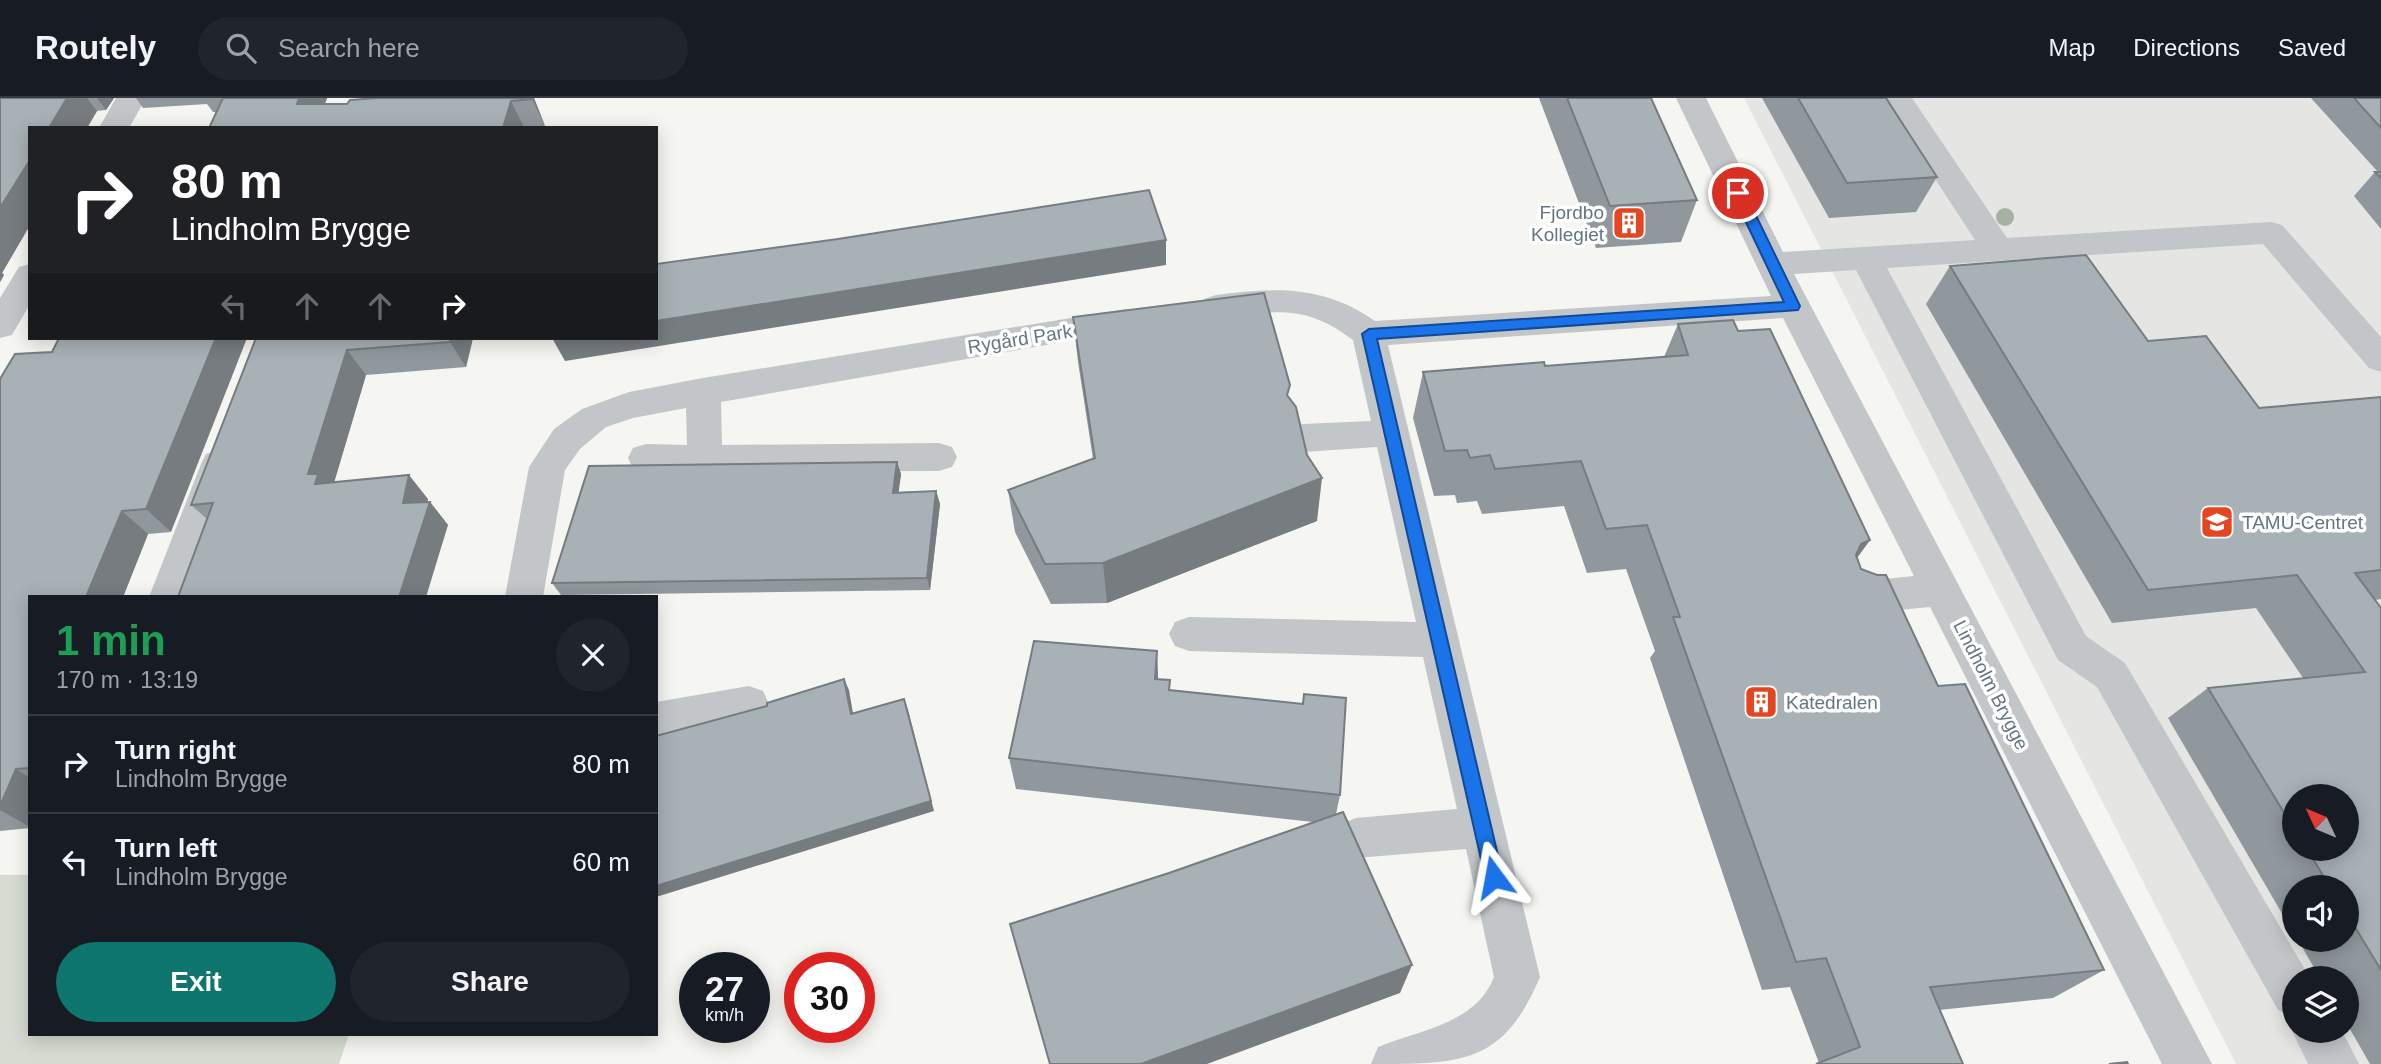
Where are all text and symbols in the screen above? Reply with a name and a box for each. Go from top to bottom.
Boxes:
search box [198,17,688,80]
text: Routely [35,29,156,66]
icon: search [222,29,260,67]
text: Search here [278,33,420,63]
text: Map [2049,34,2095,61]
text: Directions [2133,34,2240,61]
text: Saved [2278,34,2346,61]
icon: right [56,154,147,245]
text: 80 m [171,154,283,208]
pin [1708,163,1768,223]
icon: arrive [1719,174,1757,212]
place label: Fjordbo Kollegiet [1531,202,1605,245]
building icon: Fjordbo Kollegiet [1610,204,1648,242]
text: Lindholm Brygge [171,211,411,247]
icon: left [215,287,253,325]
icon: ahead [288,287,326,325]
icon: ahead [361,287,399,325]
icon: right [434,287,472,325]
street label: Rygård Park [966,320,1074,358]
school or university icon: TAMU-Centret [2198,503,2236,541]
place label: TAMU-Centret [2242,512,2364,533]
text: 1 min [56,617,166,664]
street label: Lindholm Brygge [1949,617,2033,753]
button: close [556,618,630,692]
text: 170 m · 13:19 [56,667,198,693]
building icon: Katedralen [1742,683,1780,721]
place label: Katedralen [1786,692,1878,713]
text: Turn right [115,735,236,765]
icon: right [56,745,94,783]
text: 80 m [572,749,630,779]
text: Lindholm Brygge [115,766,288,792]
north arrow [2282,784,2359,861]
map controls [2282,784,2359,1043]
text: Turn left [115,833,217,863]
position arrow [1457,840,1531,914]
icon: left [56,843,94,881]
text: 60 m [572,847,630,877]
text: Lindholm Brygge [115,864,288,890]
button: sound [2282,875,2359,952]
button: Exit [56,942,336,1022]
button: Share [350,942,630,1022]
speed limit sign: 30 [784,952,875,1043]
button: layers [2282,966,2359,1043]
text: 27 [705,969,744,1008]
text: km/h [705,1005,744,1025]

